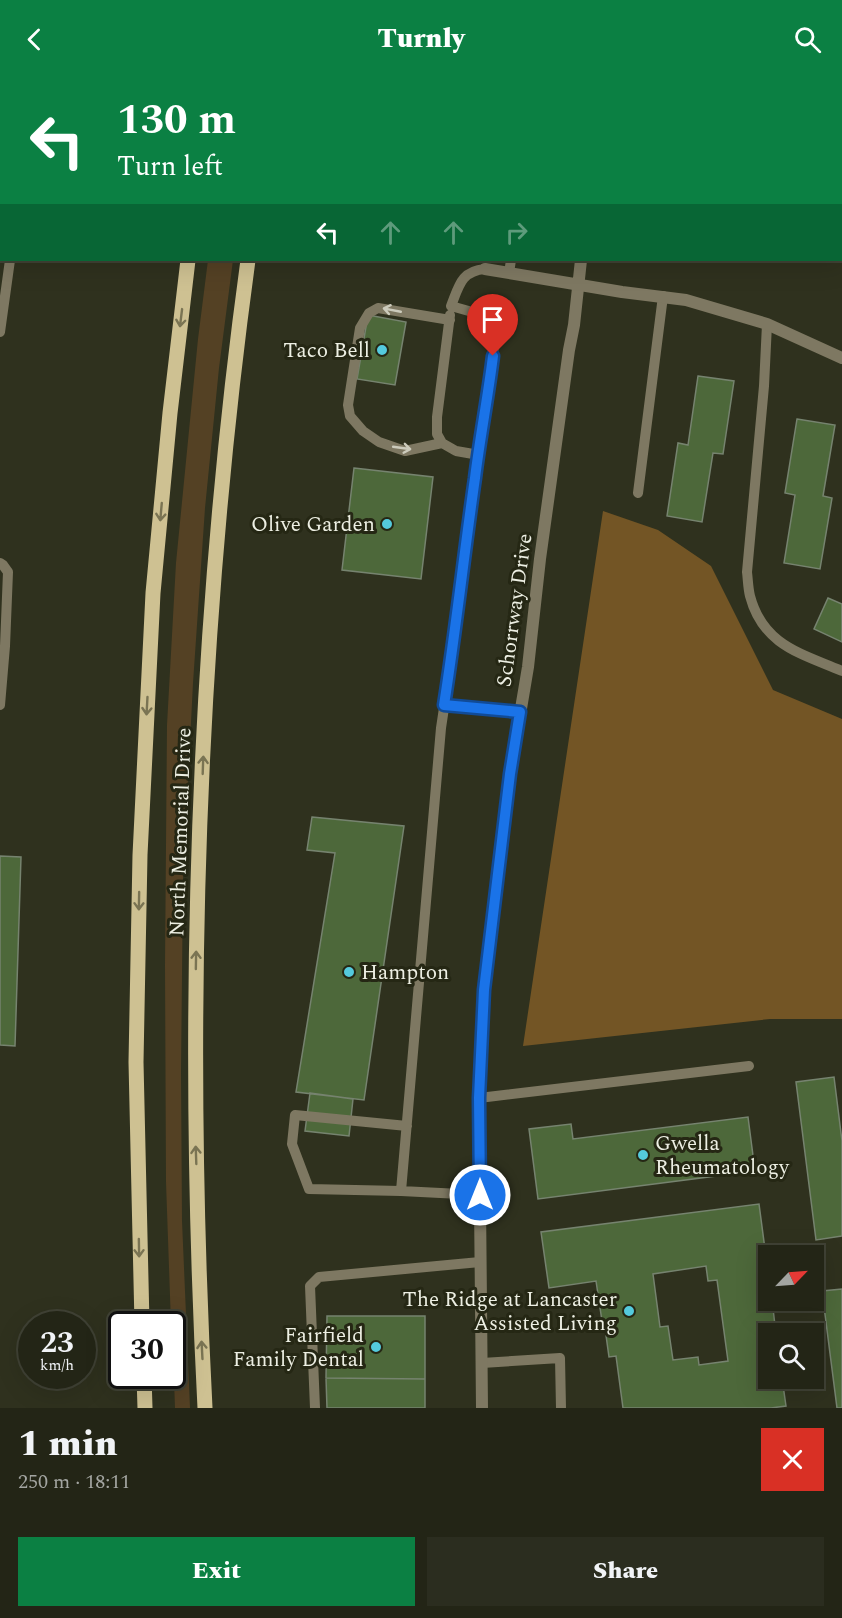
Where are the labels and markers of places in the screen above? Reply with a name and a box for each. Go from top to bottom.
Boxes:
pin [467,294,518,356]
place label: Taco Bell [283,335,370,367]
marker: Taco Bell [375,343,389,357]
place label: Olive Garden [251,509,375,541]
marker: Olive Garden [380,517,394,531]
place label: Hampton [361,957,449,989]
marker: Hampton [342,965,356,979]
place label: Gwella Rheumatology [655,1128,790,1184]
marker: Gwella Rheumatology [636,1148,650,1162]
place label: The Ridge at Lancaster Assisted Living [403,1284,617,1340]
marker: The Ridge at Lancaster Assisted Living [622,1304,636,1318]
place label: Fairfield Family Dental [233,1320,364,1376]
marker: Fairfield Family Dental [369,1340,383,1354]

